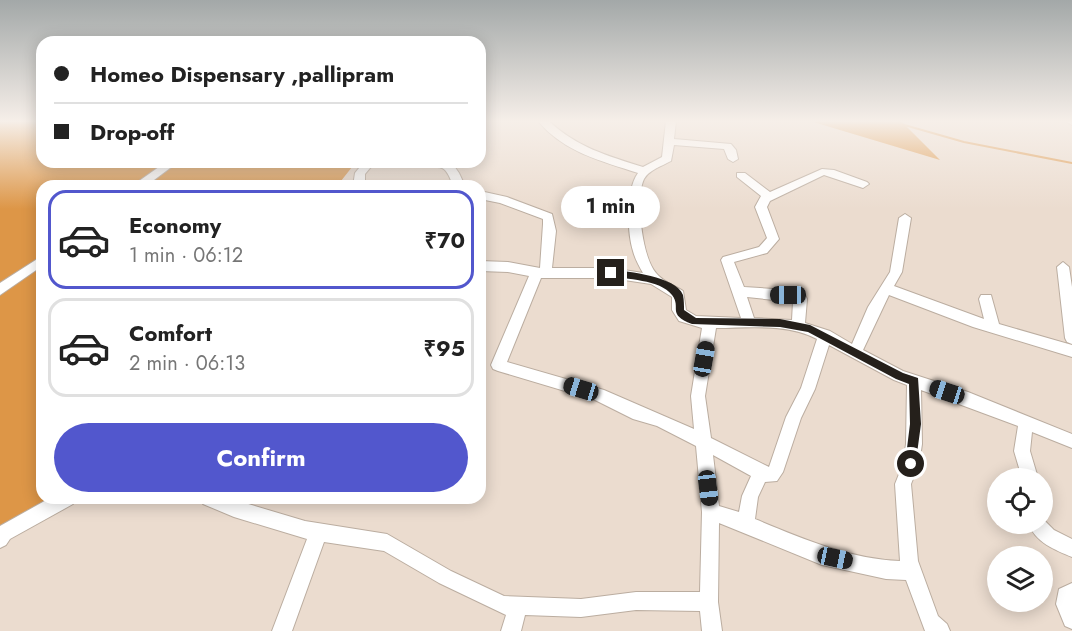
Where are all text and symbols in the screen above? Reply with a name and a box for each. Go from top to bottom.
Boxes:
text: Homeo Dispensary ,pallipram [90,58,394,90]
text: Drop-off [90,116,174,148]
callout: 1 min [562,186,660,228]
text: 1 min [586,192,635,221]
text: Economy [129,209,221,241]
icon: car [57,213,111,267]
text: ₹70 [425,224,465,256]
text: 1 min · 06:12 [129,241,243,270]
route end [597,259,624,286]
car [770,286,806,304]
text: Comfort [129,317,212,349]
icon: car [57,321,111,375]
text: ₹95 [424,332,465,364]
car [692,340,716,378]
text: 2 min · 06:13 [129,349,245,378]
car [561,375,601,403]
car [927,378,967,406]
button: Confirm [54,423,468,492]
route start [897,450,924,477]
map controls [987,468,1053,612]
button: locate [987,468,1053,534]
car [697,469,719,507]
car [816,545,854,571]
button: layers [987,546,1053,612]

